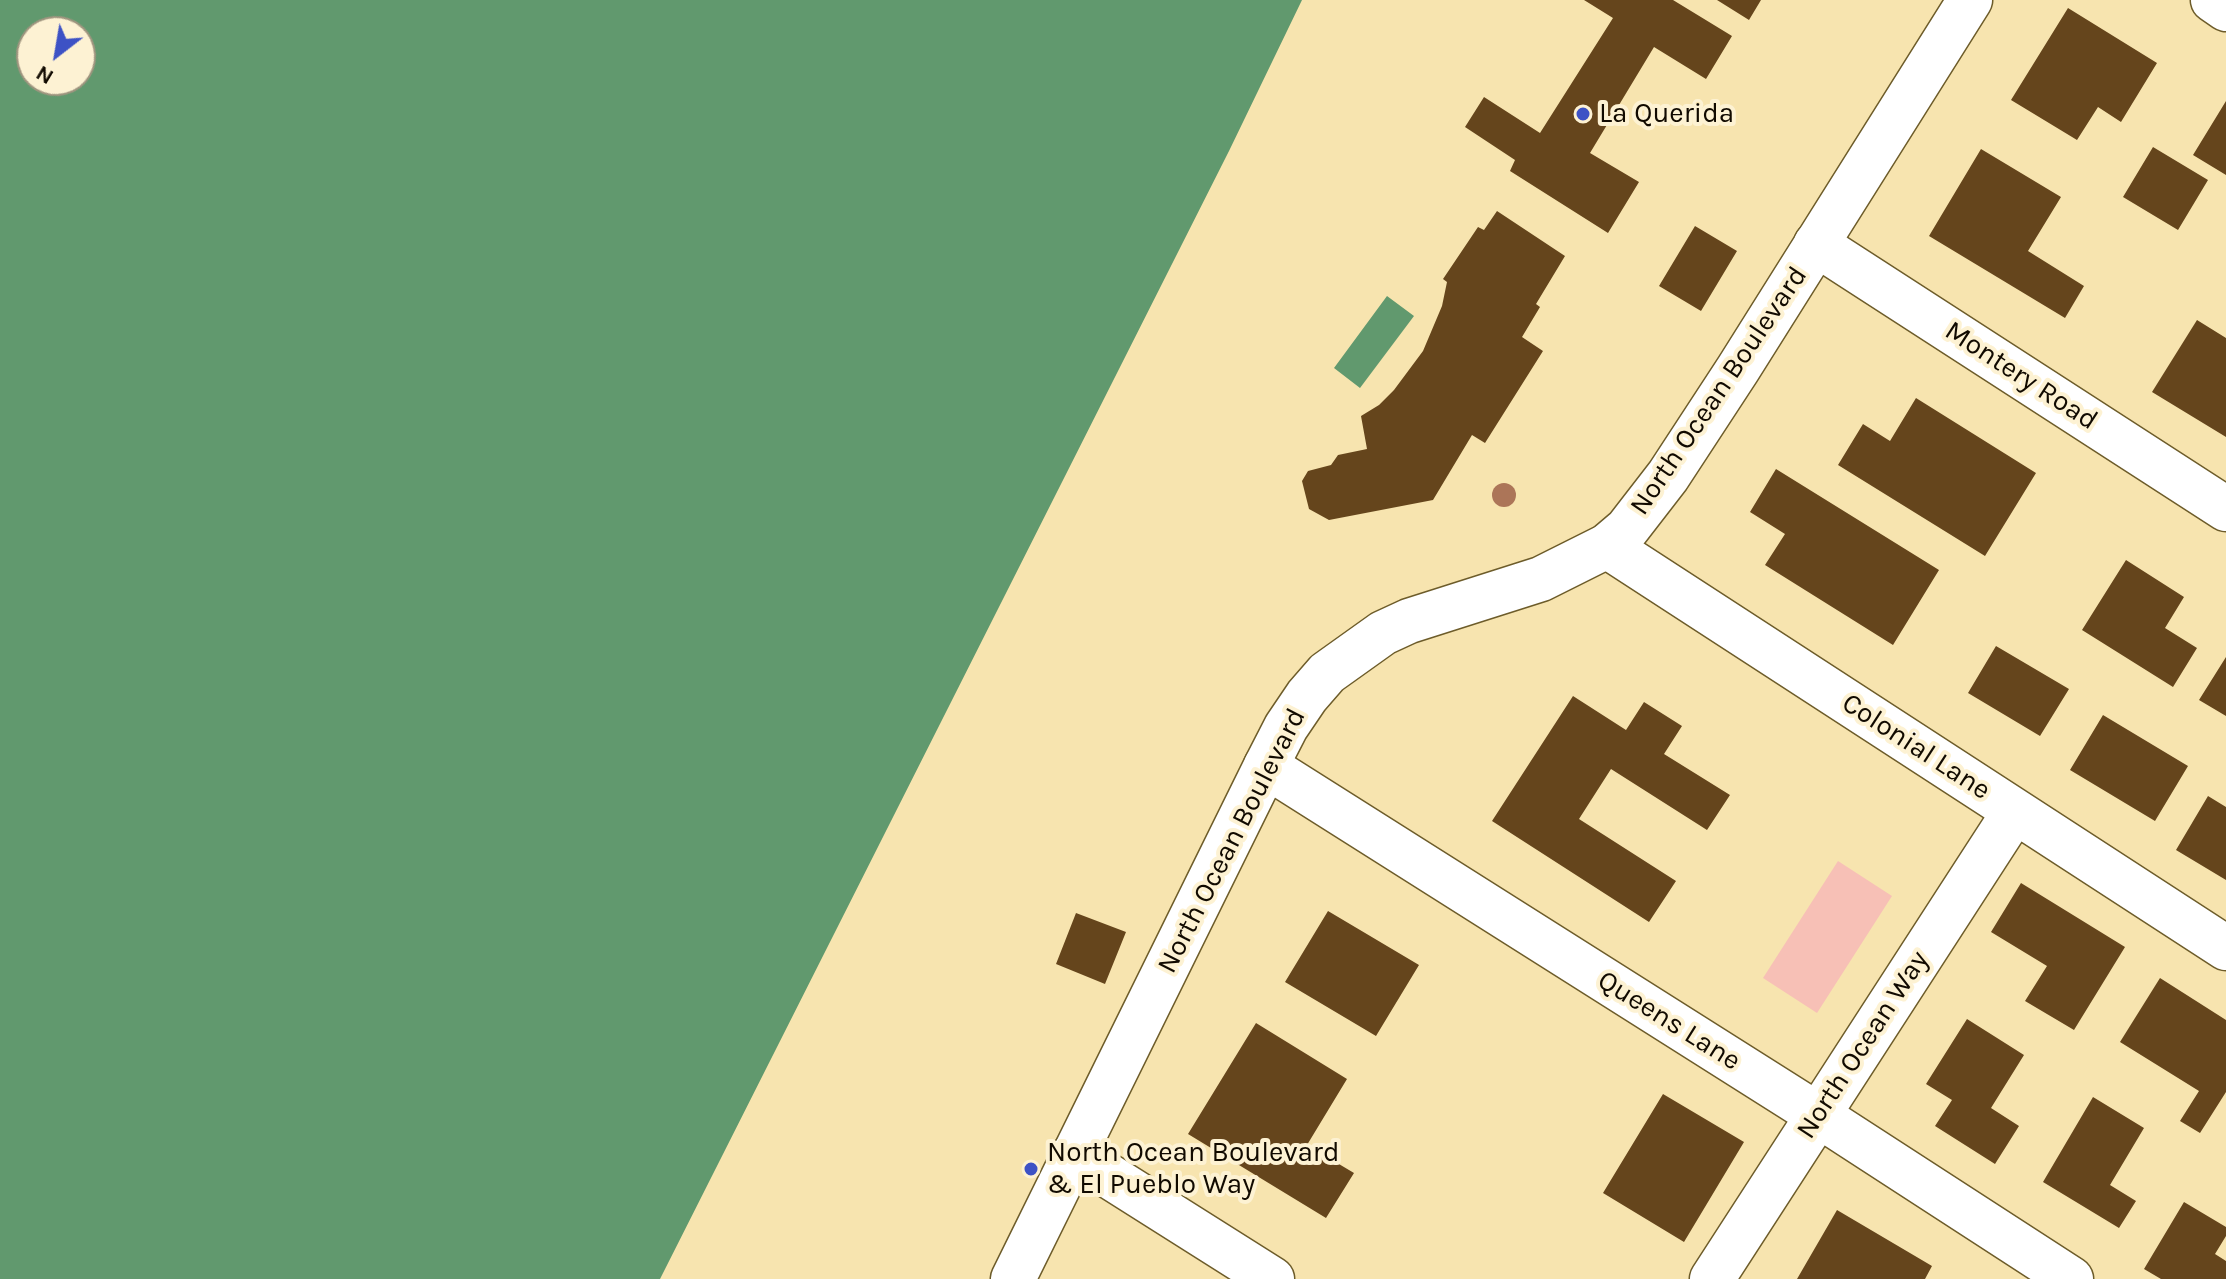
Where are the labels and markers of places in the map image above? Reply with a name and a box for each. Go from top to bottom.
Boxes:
place label: La Querida [1599,97,1734,131]
marker: La Querida [1574,105,1592,123]
place label: North Ocean Boulevard & El Pueblo Way [1047,1136,1340,1202]
marker: North Ocean Boulevard & El Pueblo Way [1022,1160,1040,1178]

